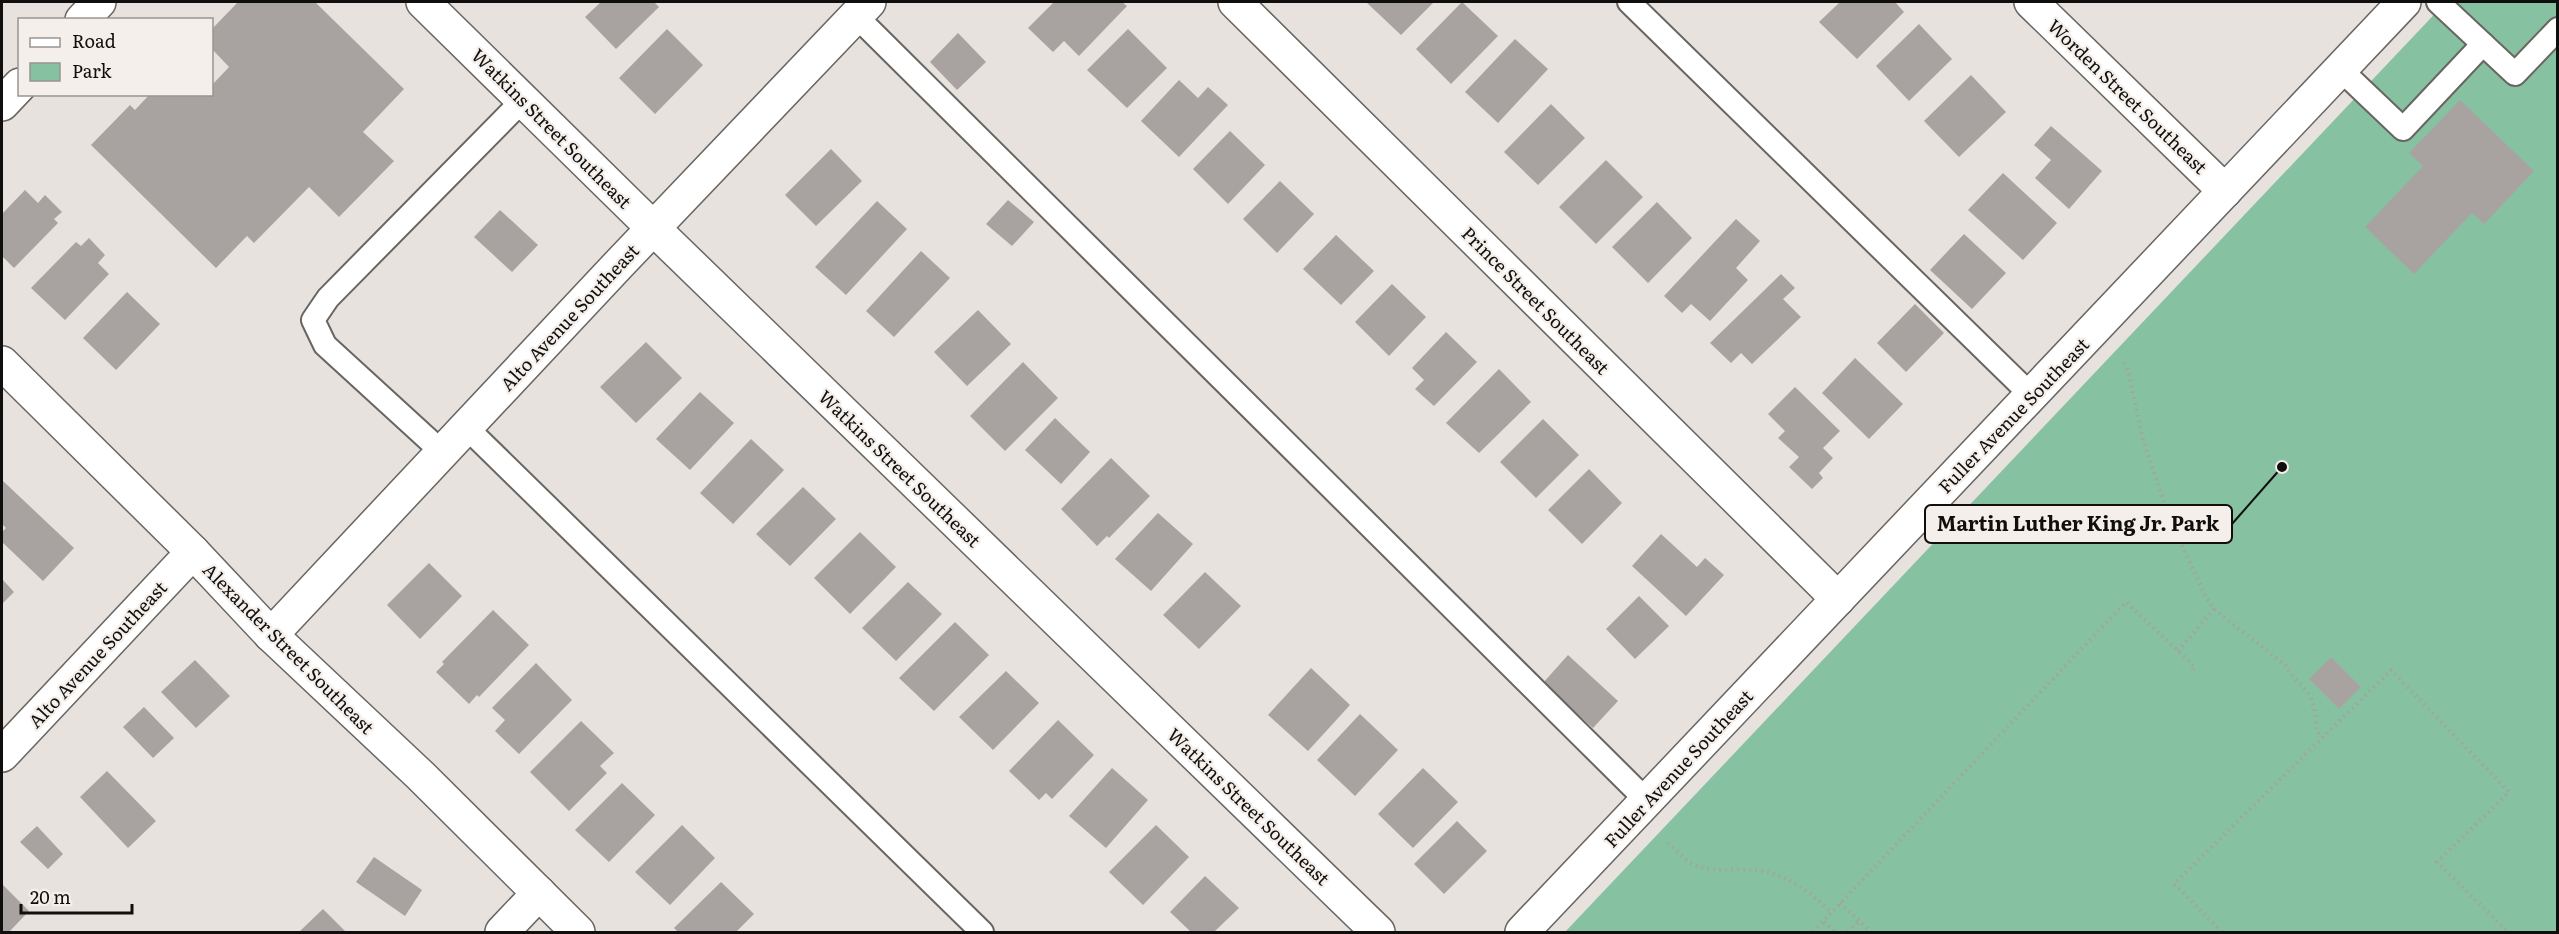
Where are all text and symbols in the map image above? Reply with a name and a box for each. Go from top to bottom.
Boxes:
street label: Worden Street Southeast [2042,12,2214,180]
legend [18,18,213,96]
text: Road [72,27,116,54]
street label: Watkins Street Southeast [466,42,639,215]
text: Park [72,57,113,84]
street label: Prince Street Southeast [1456,220,1617,381]
street label: Alto Avenue Southeast [493,237,645,397]
street label: Fuller Avenue Southeast [1931,331,2095,499]
street label: Watkins Street Southeast [813,383,988,553]
callout: Martin Luther King Jr. Park [1925,505,2232,543]
text: Martin Luther King Jr. Park [1937,507,2220,537]
street label: Alexander Street Southeast [197,556,381,740]
street label: Alto Avenue Southeast [21,574,173,734]
street label: Fuller Avenue Southeast [1597,682,1759,853]
street label: Watkins Street Southeast [1162,721,1337,891]
scale bar [21,877,132,915]
text: 20 m [30,883,71,910]

